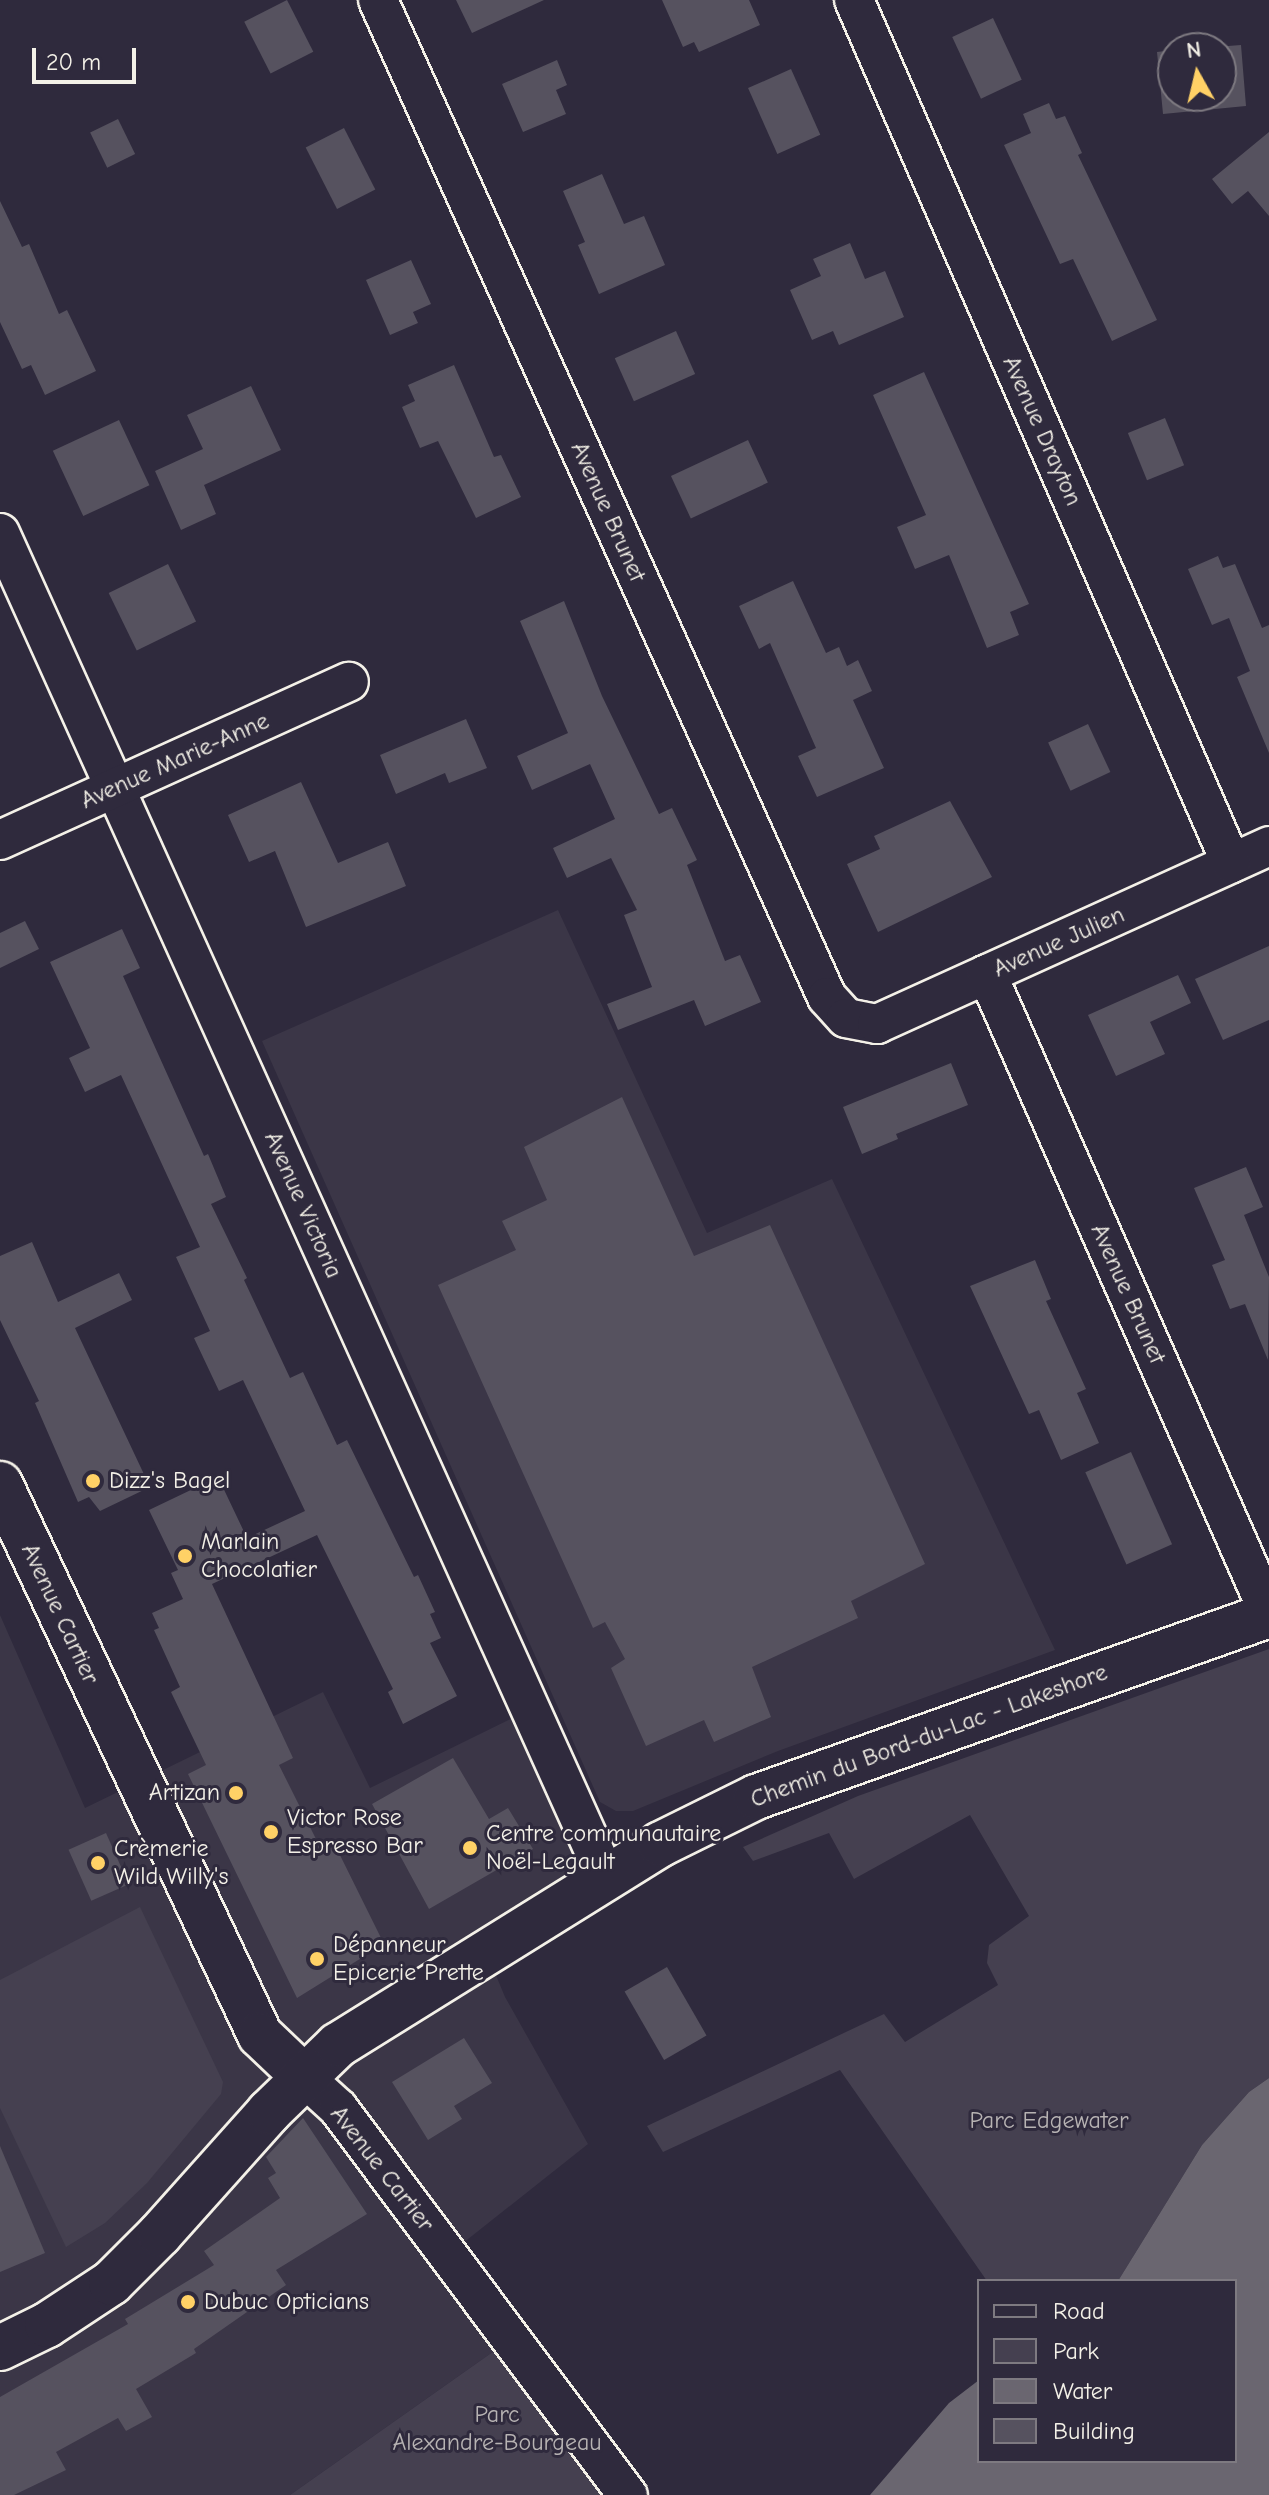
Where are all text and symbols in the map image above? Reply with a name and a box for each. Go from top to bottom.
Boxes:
scale bar [36,32,140,82]
north arrow [1157,32,1237,112]
text: N [1185,36,1203,64]
text: 20 m [46,48,101,76]
street label: Avenue Drayton [996,352,1088,510]
street label: Avenue Brunet [564,438,652,586]
street label: Avenue Marie-Anne [77,707,273,815]
street label: Avenue Julien [989,900,1129,984]
street label: Avenue Victoria [258,1127,348,1283]
street label: Avenue Brunet [1084,1220,1172,1368]
place label: Dizz's Bagel [109,1467,230,1495]
marker: Dizz's Bagel [84,1472,102,1490]
place label: Marlain Chocolatier [201,1528,317,1584]
street label: Avenue Cartier [15,1539,105,1689]
marker: Marlain Chocolatier [176,1547,194,1565]
street label: Chemin du Bord-du-Lac - Lakeshore [747,1658,1111,1814]
place label: Artizan [149,1779,220,1807]
marker: Artizan [227,1784,245,1802]
place label: Victor Rose Espresso Bar [287,1804,423,1860]
place label: Centre communautaire Noël-Legault [486,1820,721,1876]
marker: Victor Rose Espresso Bar [262,1823,280,1841]
place label: Crèmerie Wild Willy's [114,1835,228,1891]
marker: Centre communautaire Noël-Legault [461,1839,479,1857]
marker: Crèmerie Wild Willy's [89,1854,107,1872]
place label: Dépanneur Epicerie Prette [333,1931,484,1987]
marker: Dépanneur Epicerie Prette [308,1950,326,1968]
street label: Avenue Cartier [324,2100,440,2238]
park label: Parc Edgewater [969,2107,1129,2135]
legend [977,2279,1237,2463]
place label: Dubuc Opticians [204,2288,369,2316]
marker: Dubuc Opticians [179,2293,197,2311]
text: Road [1053,2297,1105,2325]
text: Park [1053,2337,1099,2365]
text: Water [1053,2377,1112,2405]
park label: Parc Alexandre-Bourgeau [392,2401,602,2457]
text: Building [1053,2417,1135,2445]

